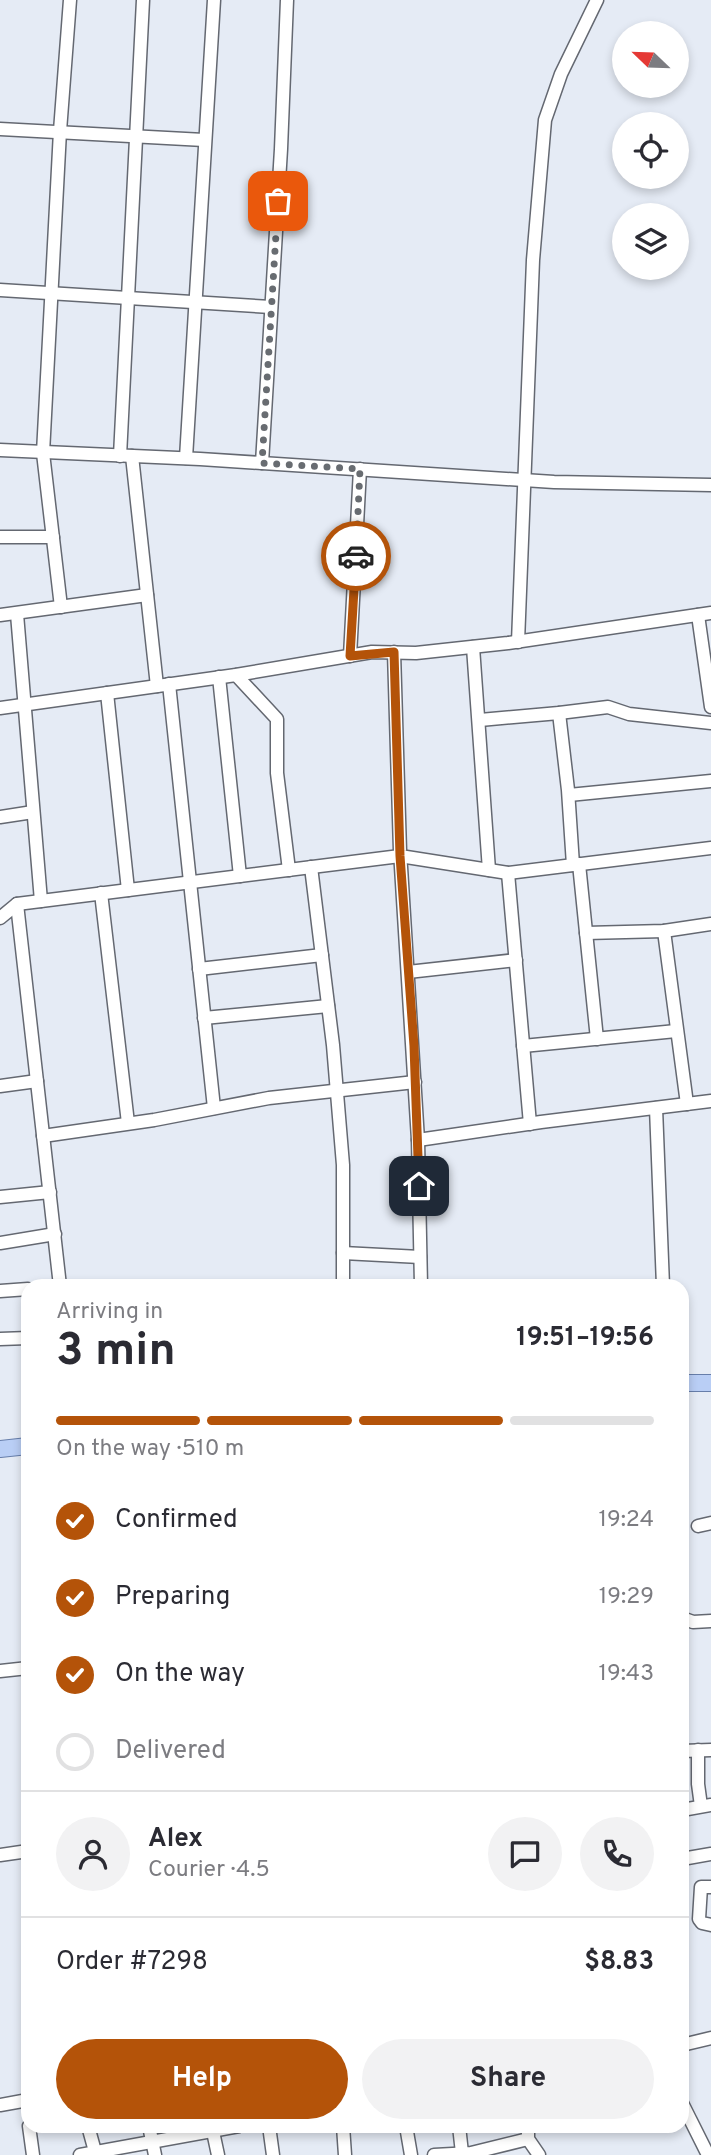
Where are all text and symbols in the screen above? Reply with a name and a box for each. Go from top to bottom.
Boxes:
north arrow [612,21,690,98]
map controls [612,21,689,280]
button: locate [612,112,689,189]
pin [248,171,308,231]
icon: bag [259,182,297,220]
button: layers [612,203,689,280]
courier [321,521,391,591]
icon: car [337,537,375,575]
pin [389,1156,449,1216]
icon: home [400,1167,438,1205]
text: Arriving in [56,1298,163,1327]
text: 19:51–19:56 [516,1322,654,1355]
text: 3 min [56,1323,176,1382]
text: On the way · 510 m [56,1435,244,1464]
icon: check [56,1502,94,1540]
text: Confirmed [115,1504,238,1537]
text: 19:24 [598,1506,654,1535]
icon: check [56,1579,94,1617]
text: Preparing [115,1581,230,1614]
text: 19:29 [599,1583,654,1612]
icon: check [56,1656,94,1694]
text: On the way [115,1658,245,1691]
text: 19:43 [598,1660,654,1689]
text: Delivered [115,1735,226,1768]
button: person [56,1817,130,1891]
button: chat [488,1817,562,1891]
button: phone [580,1817,654,1891]
text: Alex [148,1823,203,1856]
text: Courier · 4.5 [148,1856,270,1885]
text: Order #7298 [56,1946,208,1979]
text: $8.83 [584,1946,654,1979]
button: Help [56,2039,348,2119]
button: Share [362,2039,654,2119]

